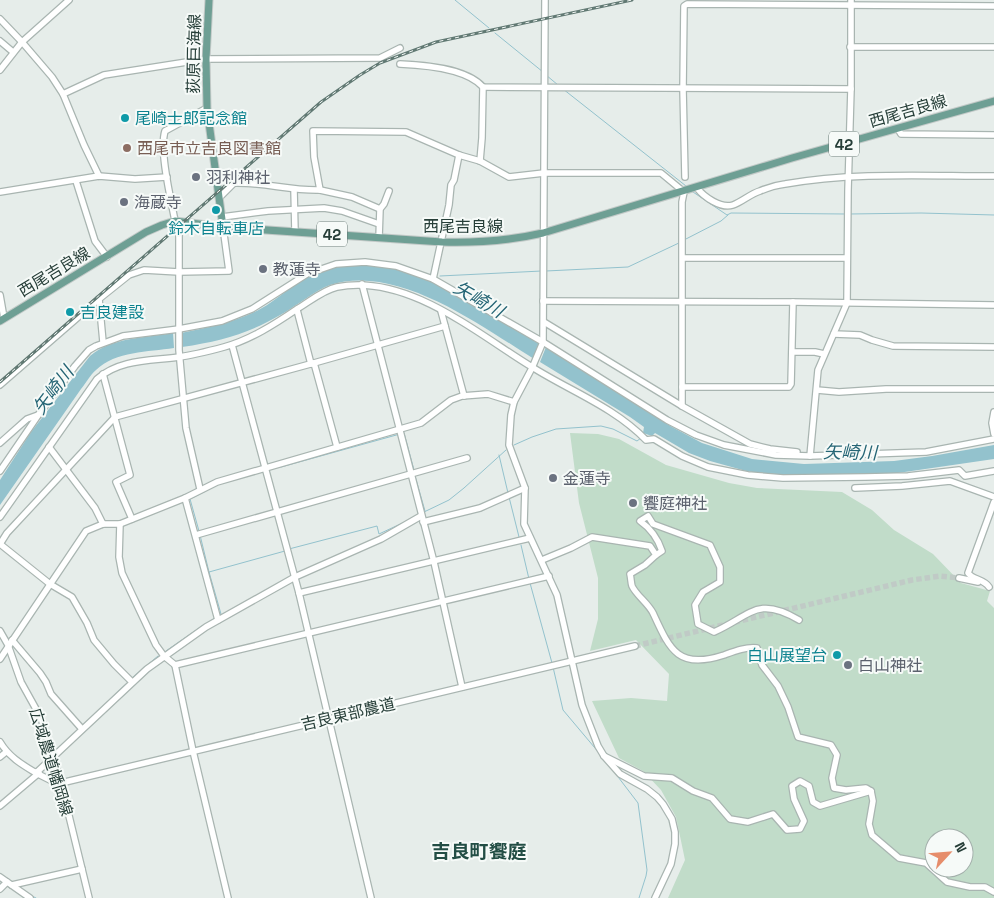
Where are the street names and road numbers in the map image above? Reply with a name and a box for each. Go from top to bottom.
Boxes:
street label: 荻原巨海線 [183,14,205,94]
street label: 西尾吉良線 [867,90,949,132]
road number: 42 [829,132,859,156]
street label: 西尾吉良線 [423,216,503,237]
road number: 42 [317,222,347,246]
street label: 西尾吉良線 [14,242,94,302]
street label: 吉良東部農道 [299,693,397,735]
street label: 広域農道幡岡線 [25,705,77,819]

